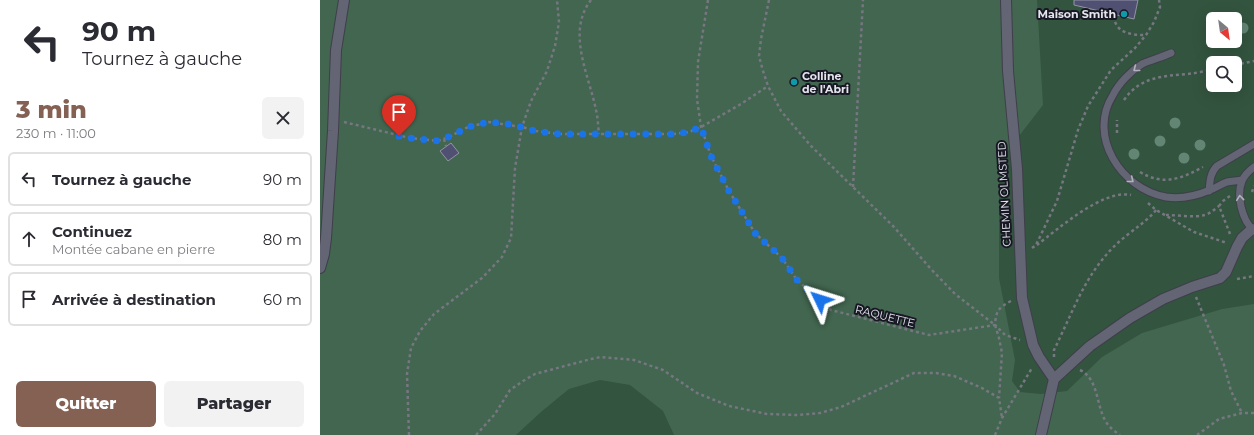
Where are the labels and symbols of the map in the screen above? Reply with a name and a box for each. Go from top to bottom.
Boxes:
place label: Maison Smith [1037,7,1116,21]
marker: Maison Smith [1119,9,1129,19]
north arrow [1206,12,1242,48]
one-way arrow [1133,65,1140,72]
place label: Colline de l'Abri [802,69,849,96]
marker: Colline de l'Abri [789,77,799,87]
pin [382,95,416,136]
street label: CHEMIN OLMSTED [994,141,1014,247]
one-way arrow [1126,175,1134,182]
one-way arrow [1236,195,1245,201]
position arrow [799,279,841,321]
street label: RAQUETTE [854,302,916,330]

